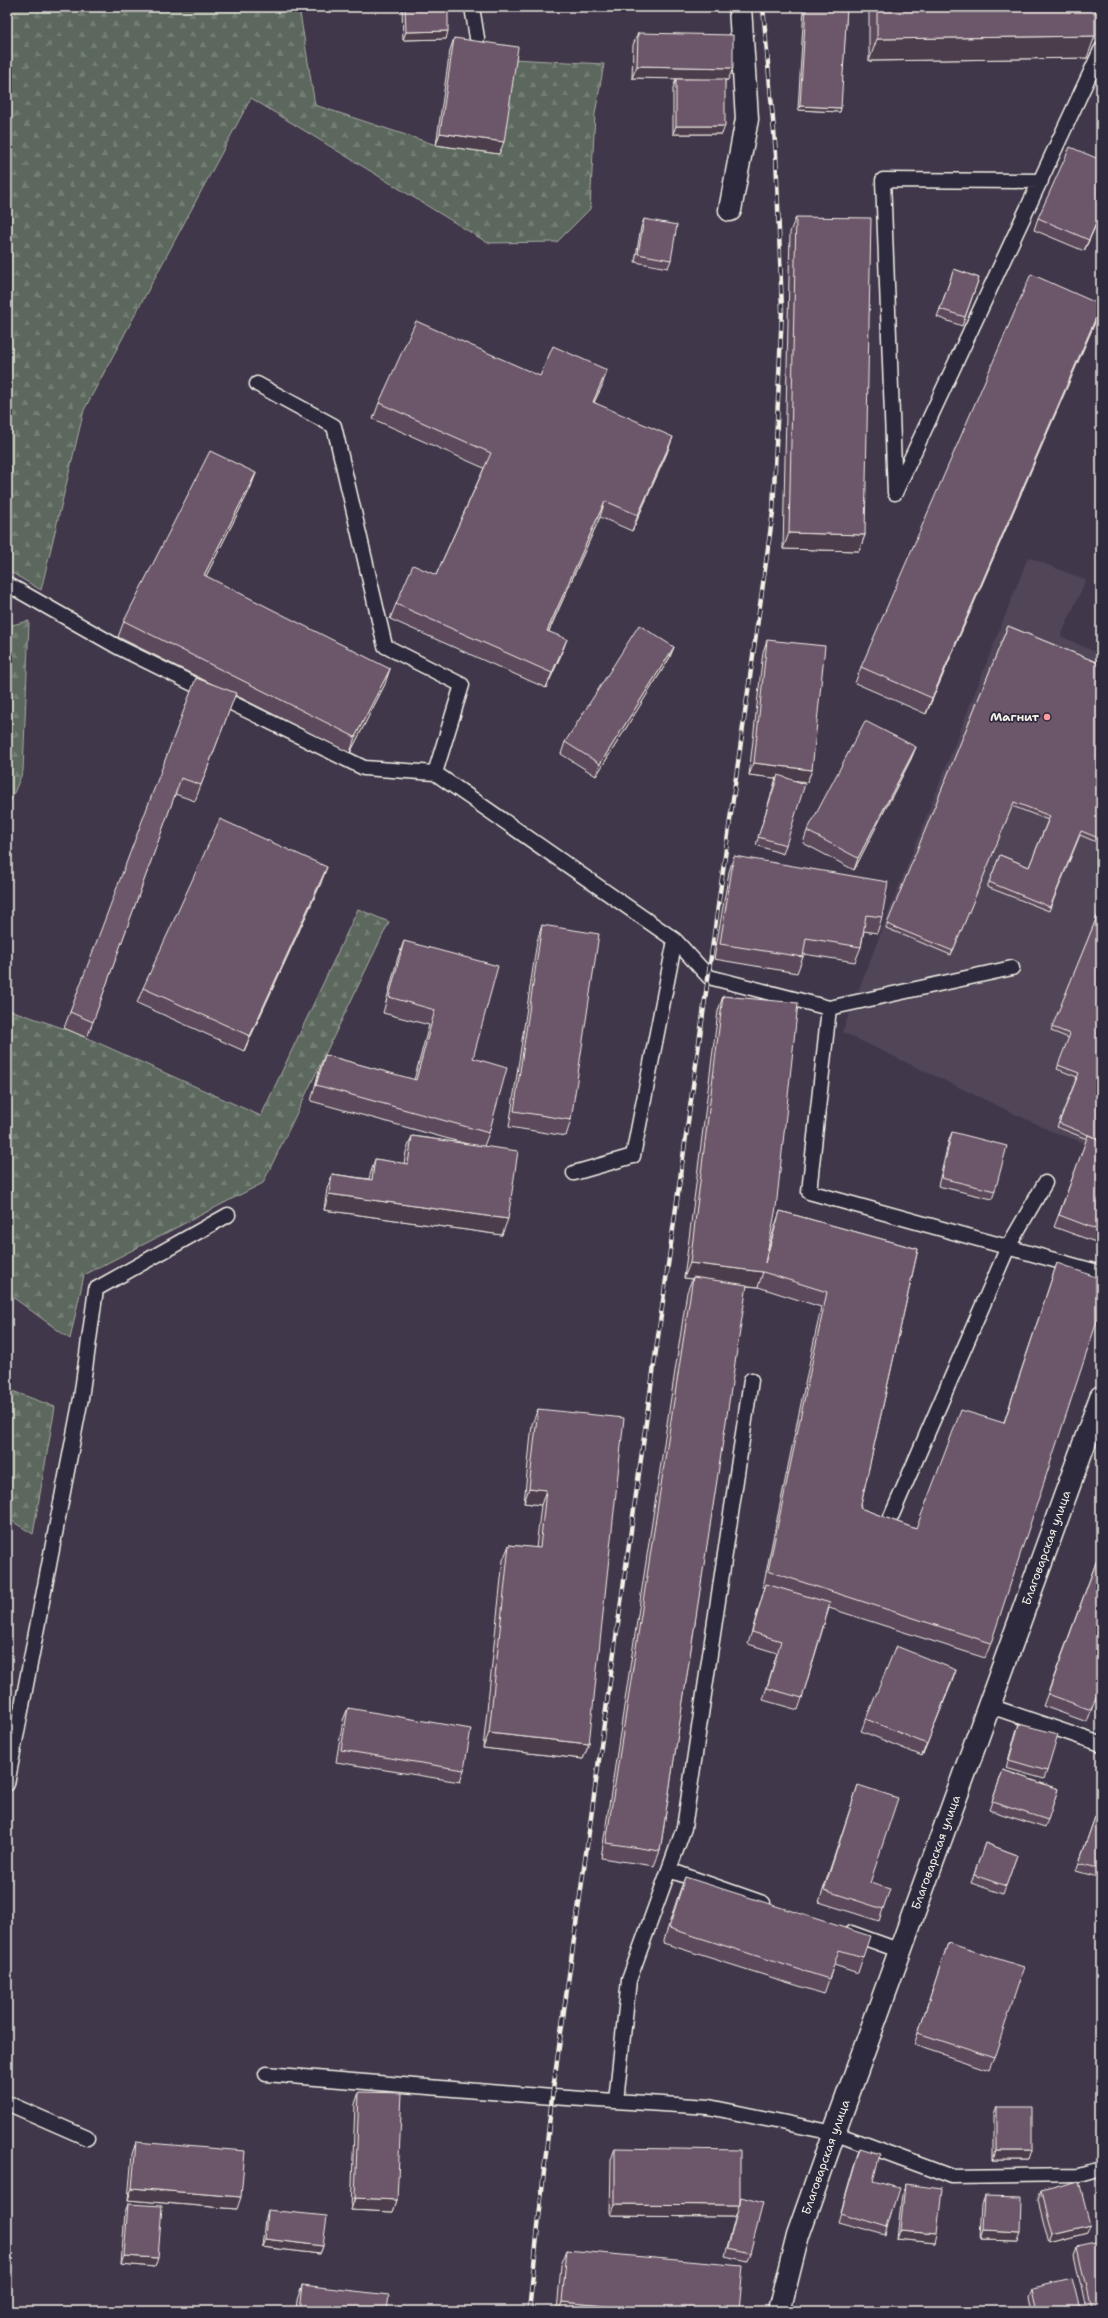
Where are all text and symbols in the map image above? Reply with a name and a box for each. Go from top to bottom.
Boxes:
place label: Магнит [990,709,1040,725]
marker: Магнит [1042,712,1052,722]
street label: Благоварская улица [1018,1488,1075,1607]
street label: Благоварская улица [908,1792,964,1912]
street label: Благоварская улица [798,2097,854,2217]

